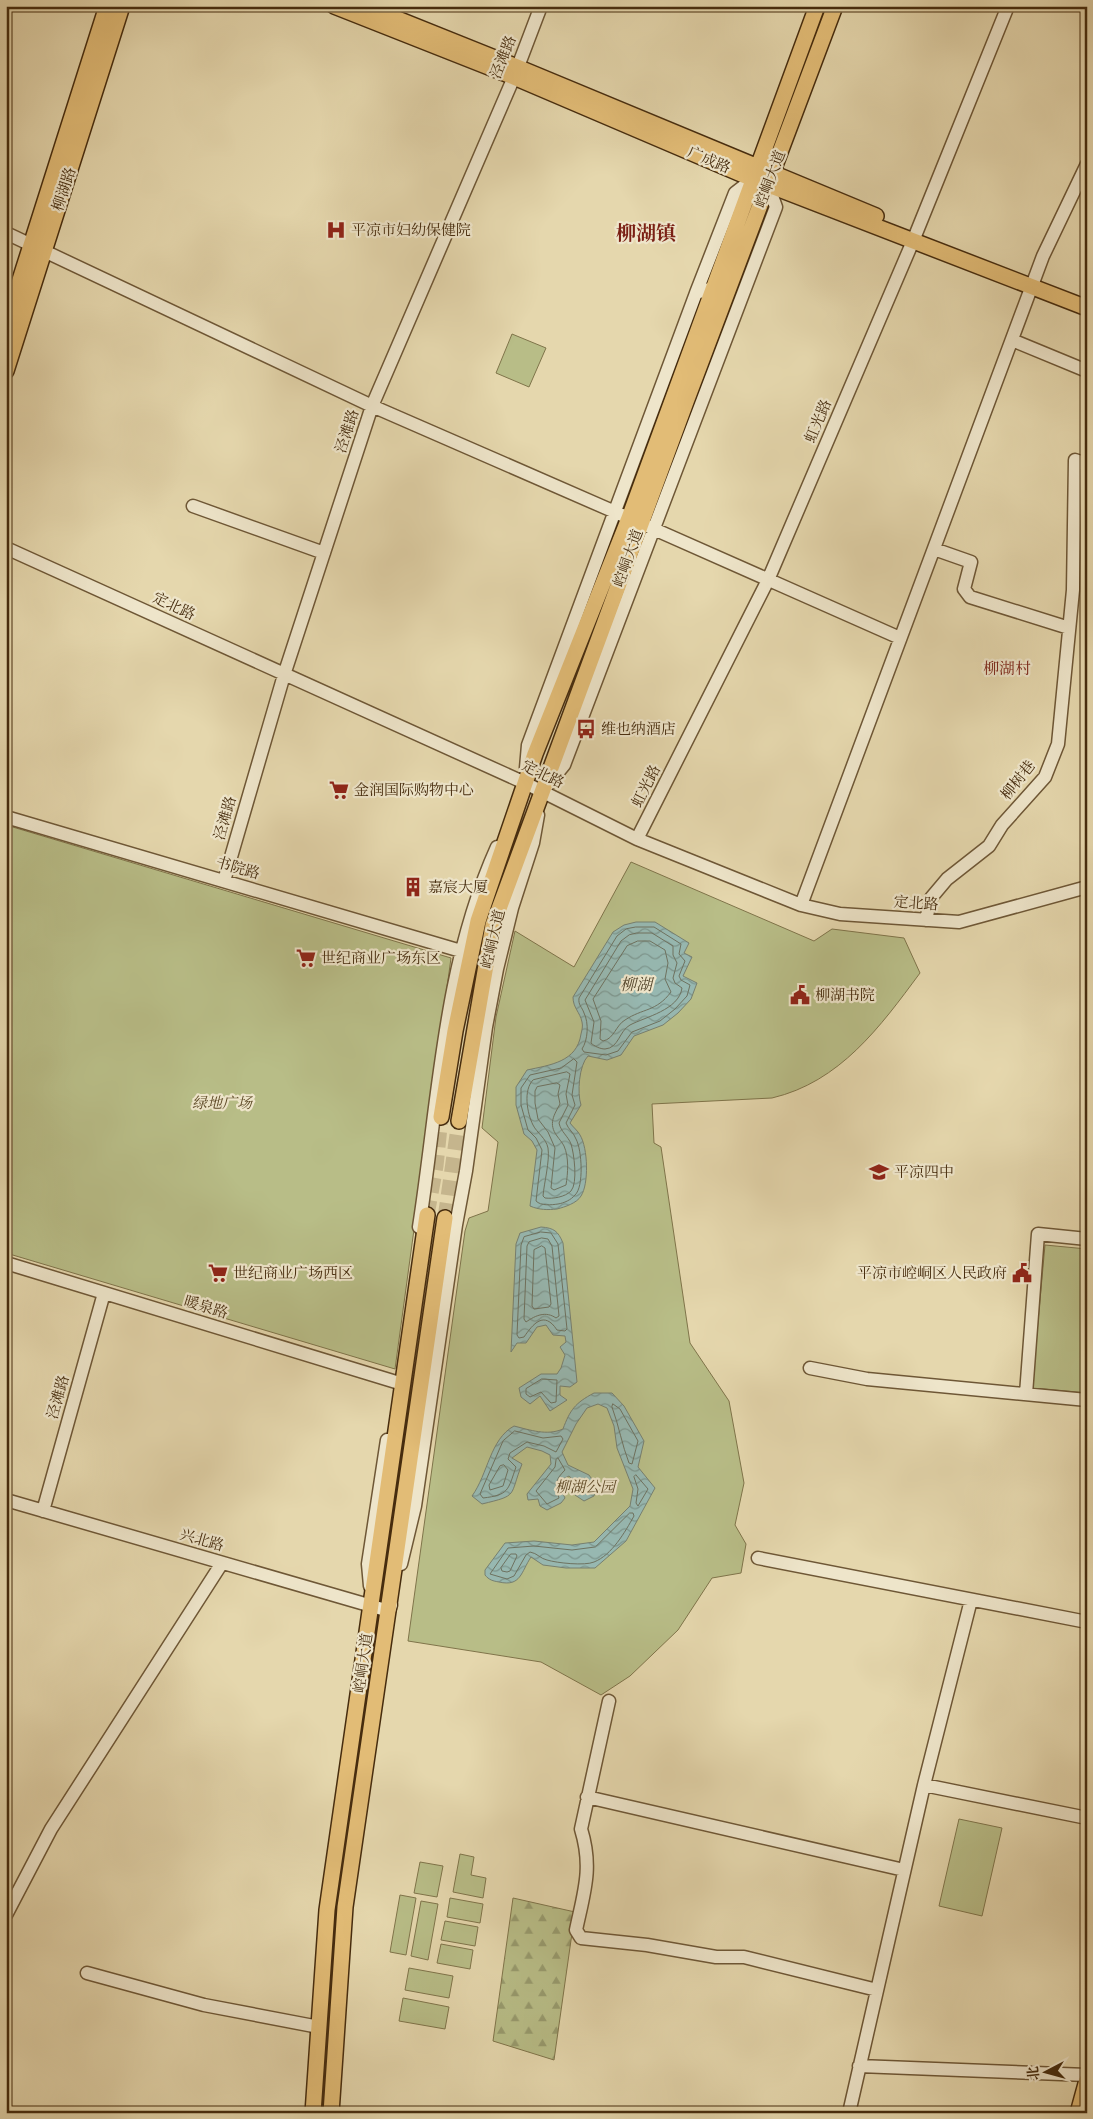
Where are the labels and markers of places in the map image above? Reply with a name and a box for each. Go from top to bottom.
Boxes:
hospital icon: 平凉市妇幼保健院 [325,219,347,241]
place label: 平凉市妇幼保健院 [351,221,471,239]
bus stop icon: 维也纳酒店 [575,718,597,740]
place label: 维也纳酒店 [601,720,676,738]
supermarket icon: 金润国际购物中心 [328,779,350,801]
place label: 金润国际购物中心 [354,781,474,799]
building icon: 嘉宸大厦 [402,876,424,898]
place label: 嘉宸大厦 [428,878,488,896]
supermarket icon: 世纪商业广场东区 [295,947,317,969]
place label: 世纪商业广场东区 [321,949,441,967]
public building icon: 柳湖书院 [789,984,811,1006]
place label: 柳湖书院 [815,986,875,1004]
school or university icon: 平凉四中 [868,1161,890,1183]
place label: 平凉四中 [894,1163,954,1181]
supermarket icon: 世纪商业广场西区 [207,1262,229,1284]
public building icon: 平凉市崆峒区人民政府 [1011,1262,1033,1284]
place label: 世纪商业广场西区 [233,1264,353,1282]
place label: 平凉市崆峒区人民政府 [857,1264,1007,1282]

